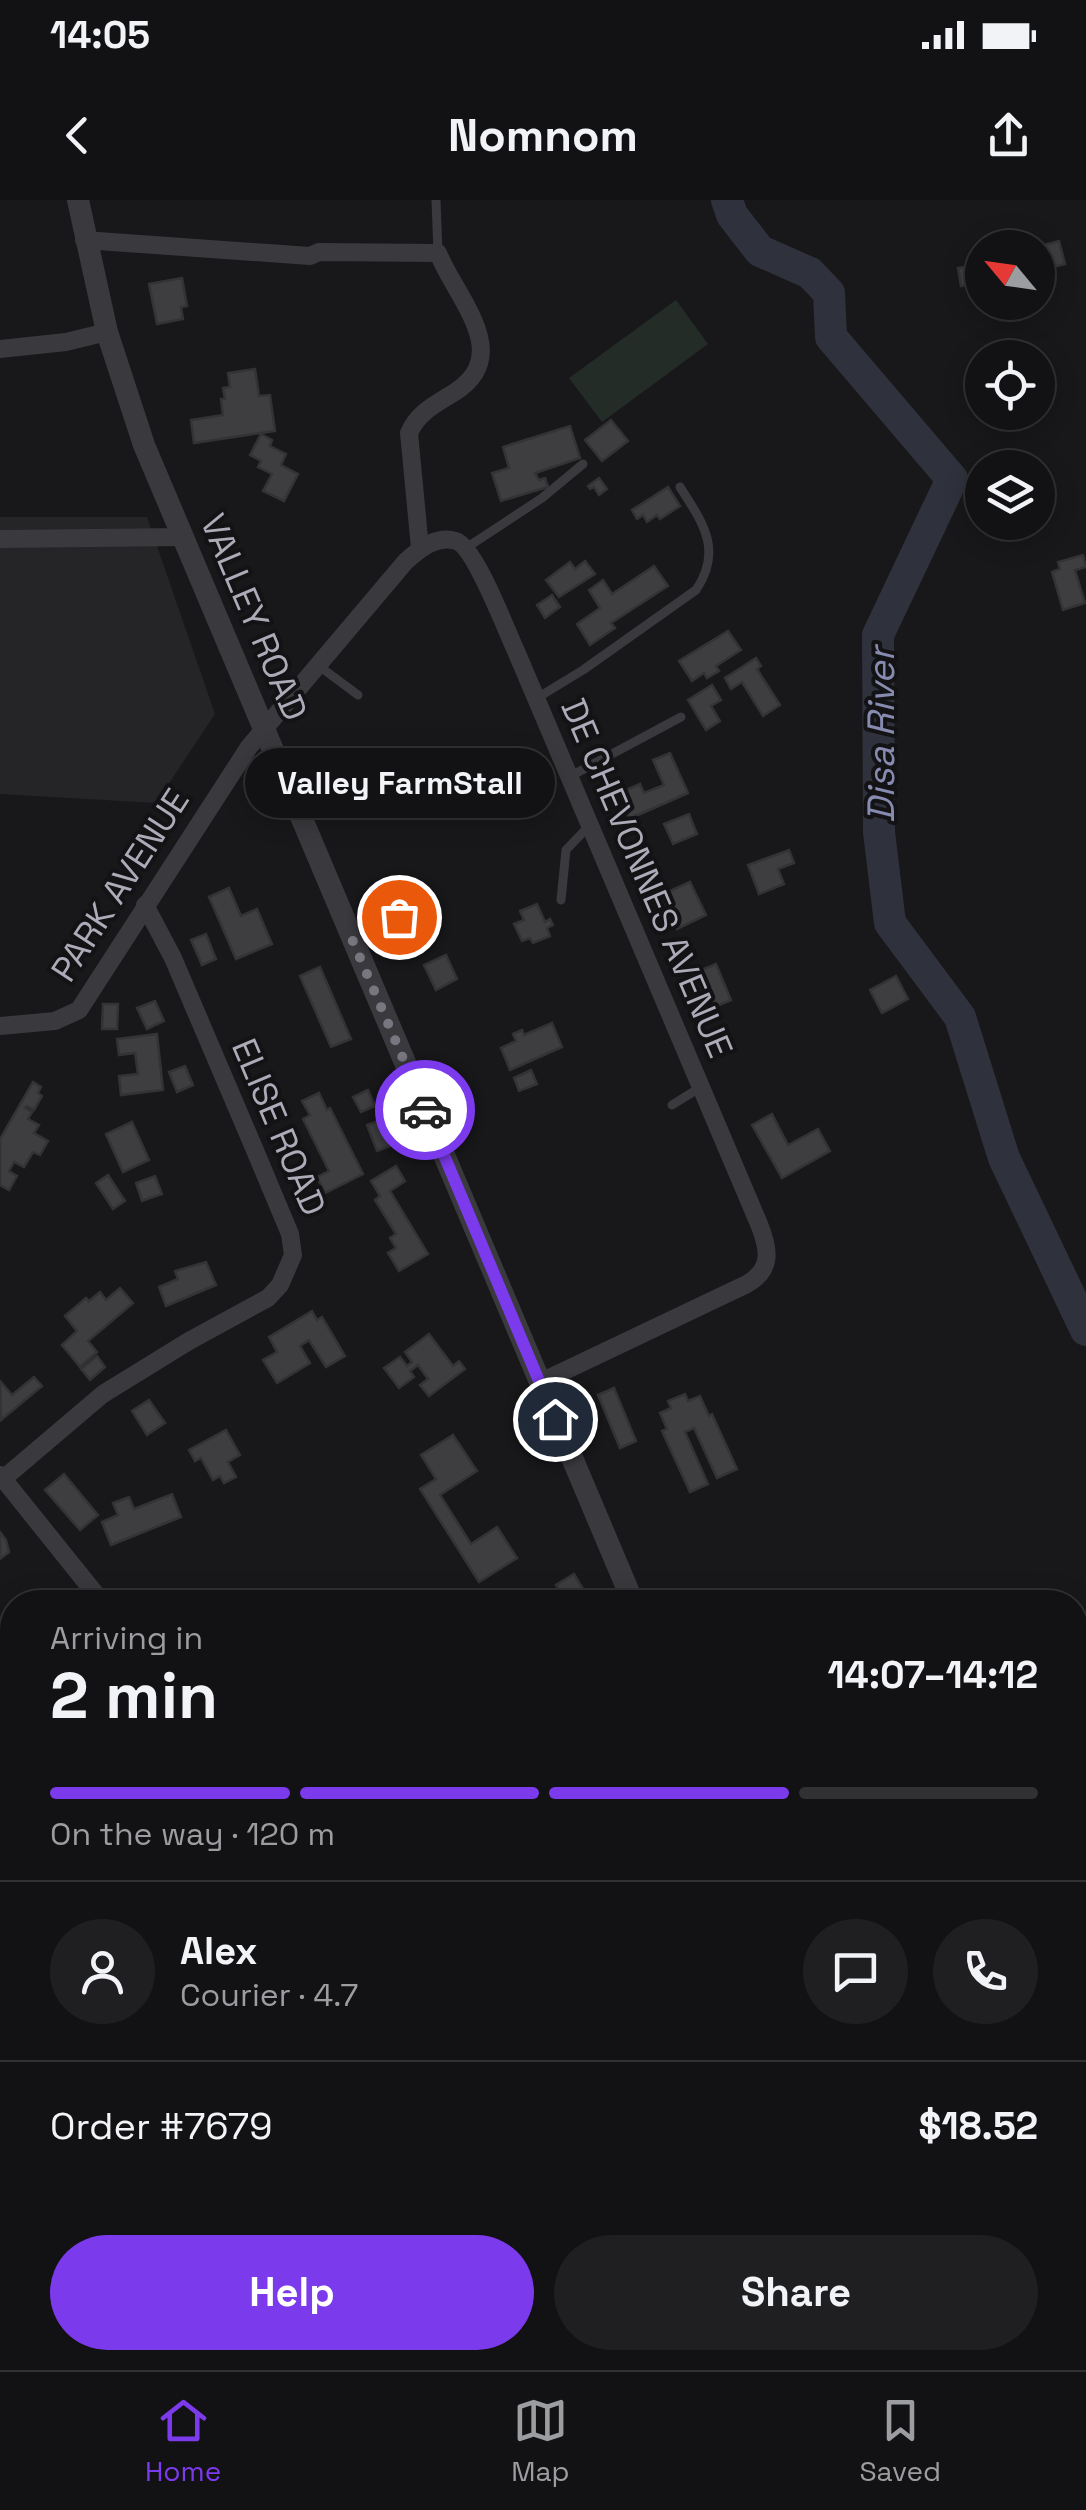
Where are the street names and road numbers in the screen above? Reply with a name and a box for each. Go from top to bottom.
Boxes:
street label: VALLEY ROAD [191,507,317,727]
street label: DE CHEVONNES AVENUE [551,692,743,1064]
street label: PARK AVENUE [41,780,199,990]
street label: ELISE ROAD [222,1032,336,1222]

